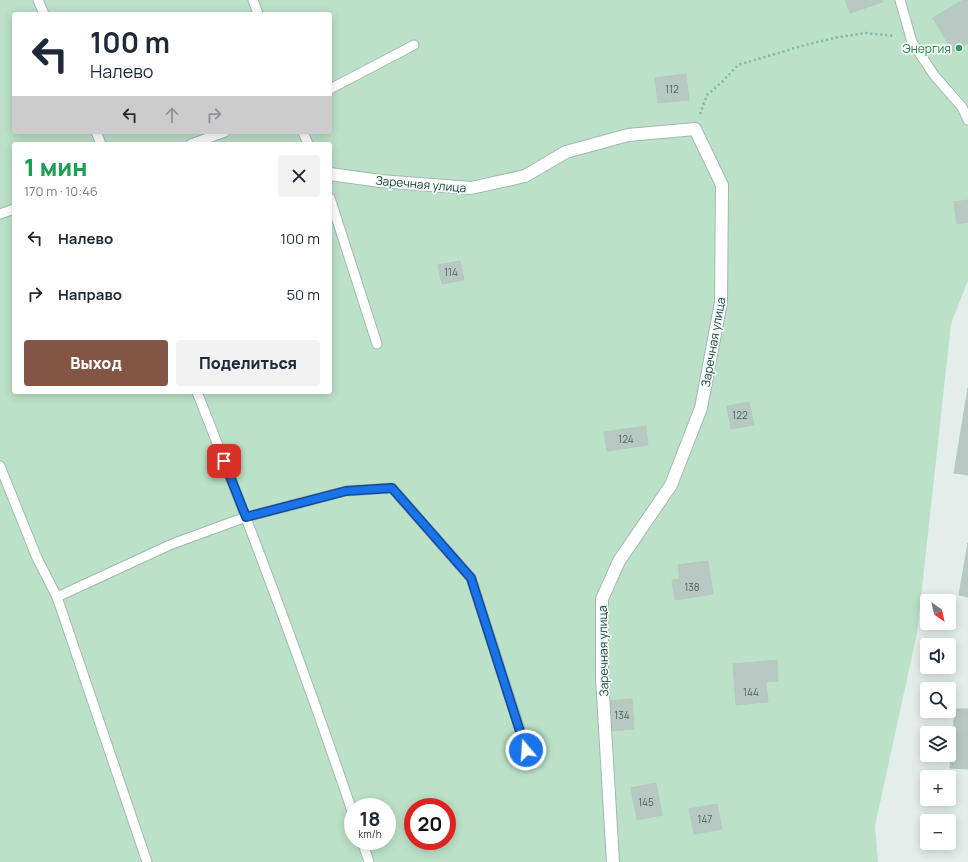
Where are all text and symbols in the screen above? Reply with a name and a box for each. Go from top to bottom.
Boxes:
text: 100 m [90,23,170,61]
icon: left [24,28,76,80]
place label: Энергия [902,40,951,57]
marker: Энергия [954,43,964,53]
text: Налево [90,59,154,83]
house number: 112 [665,82,679,96]
icon: left [119,104,141,126]
icon: ahead [161,104,183,126]
icon: right [203,104,225,126]
text: 1 мин [24,150,87,183]
button: close [278,155,320,197]
street label: Заречная улица [375,172,467,196]
text: 170 m · 10:46 [24,182,98,200]
icon: left [24,227,46,249]
text: Налево [58,228,113,249]
text: 100 m [280,228,320,249]
house number: 114 [444,265,458,279]
icon: right [24,283,46,305]
text: Направо [58,284,122,305]
text: 50 m [286,284,320,305]
street label: Заречная улица [697,296,729,388]
button: Выход [24,340,168,386]
button: Поделиться [176,340,320,386]
house number: 122 [732,408,748,422]
house number: 124 [618,432,634,446]
pin [207,444,241,478]
icon: arrive [213,450,235,472]
house number: 138 [684,580,700,594]
north arrow [920,594,956,630]
map controls [920,594,956,850]
street label: Заречная улица [594,605,612,697]
button: sound [920,638,956,674]
button: search [920,682,956,718]
house number: 144 [743,685,759,699]
house number: 134 [614,708,630,722]
button: layers [920,726,956,762]
position arrow [505,729,547,771]
button: + [920,770,956,806]
house number: 145 [638,795,654,809]
speed limit sign: 20 [404,798,456,850]
text: 18 [359,805,381,832]
house number: 147 [698,812,712,826]
button: − [920,814,956,850]
text: km/h [358,827,382,841]

